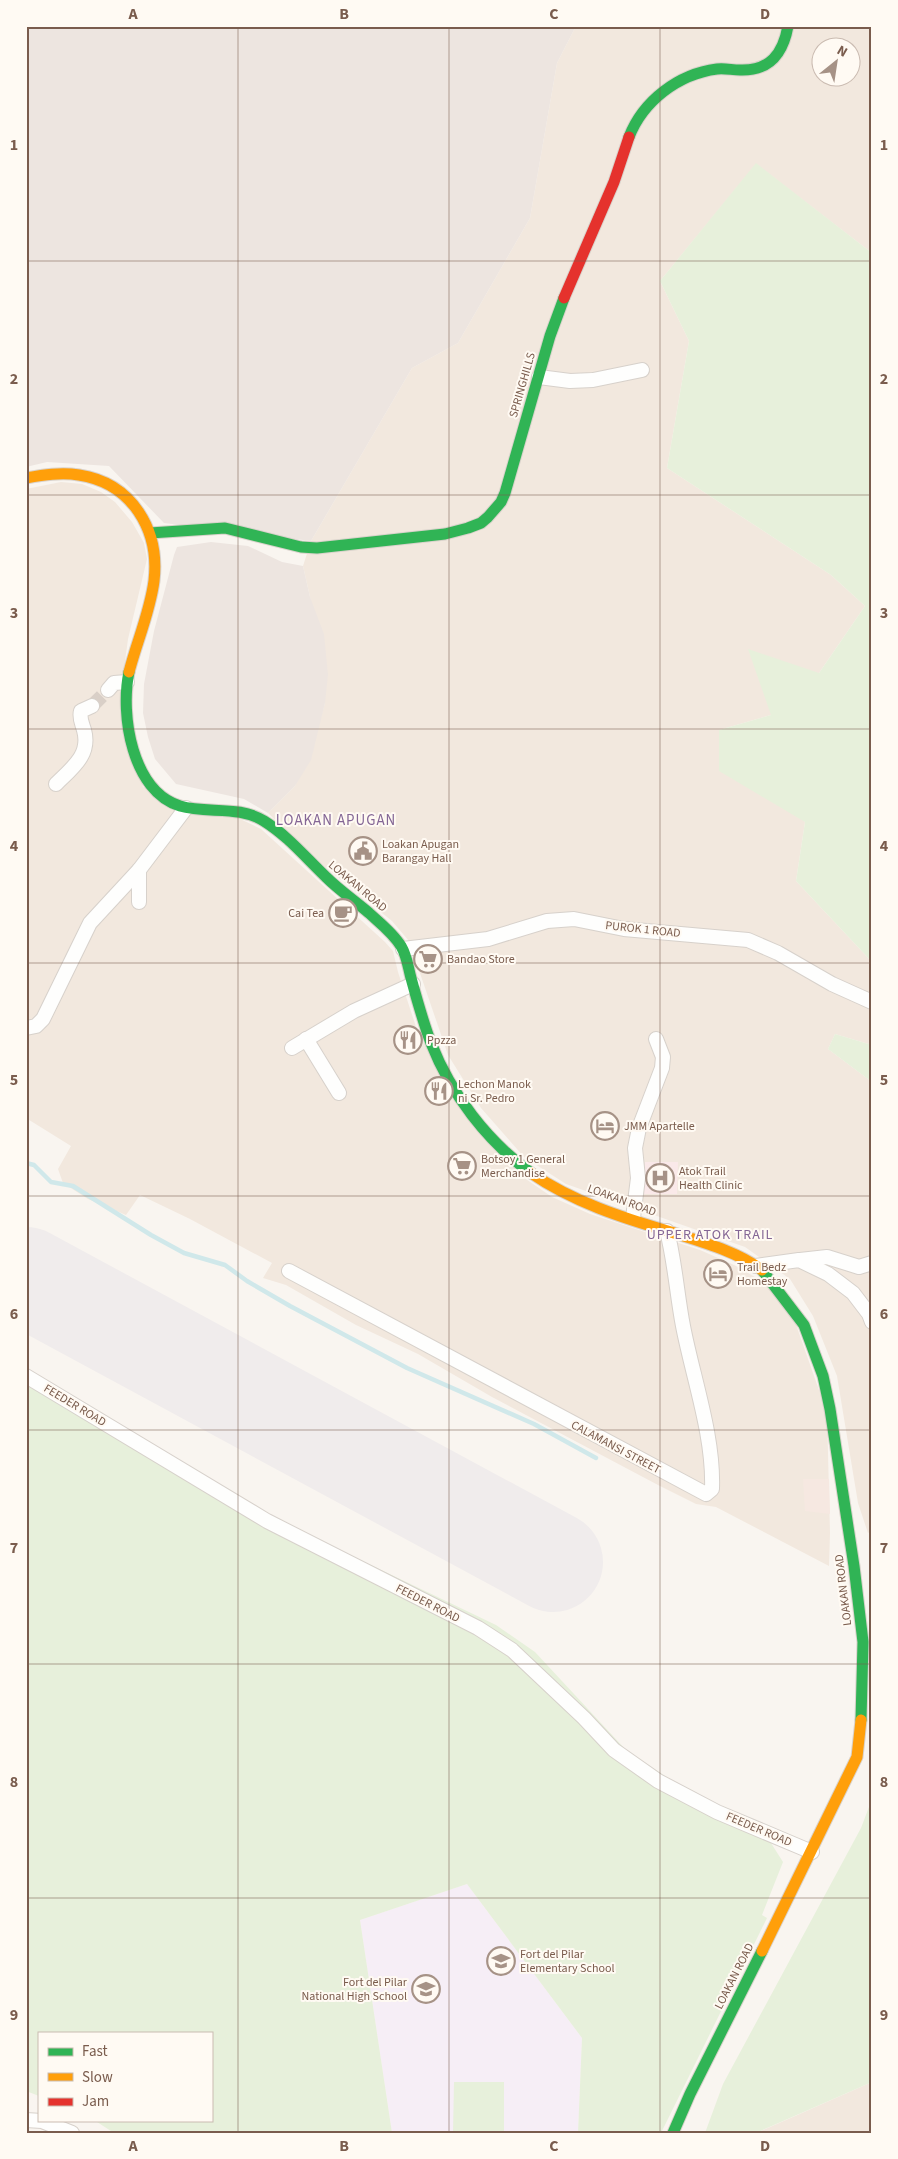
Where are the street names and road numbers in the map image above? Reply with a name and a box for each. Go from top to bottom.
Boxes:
street label: SPRINGHILLS [505,351,540,420]
street label: LOAKAN ROAD [325,857,391,916]
street label: PUROK 1 ROAD [604,917,681,942]
street label: LOAKAN ROAD [585,1180,659,1221]
street label: FEEDER ROAD [40,1380,109,1431]
street label: CALAMANSI STREET [568,1417,664,1479]
street label: LOAKAN ROAD [831,1553,856,1627]
street label: FEEDER ROAD [393,1580,463,1627]
street label: FEEDER ROAD [723,1808,794,1851]
street label: LOAKAN ROAD [711,1940,758,2012]

